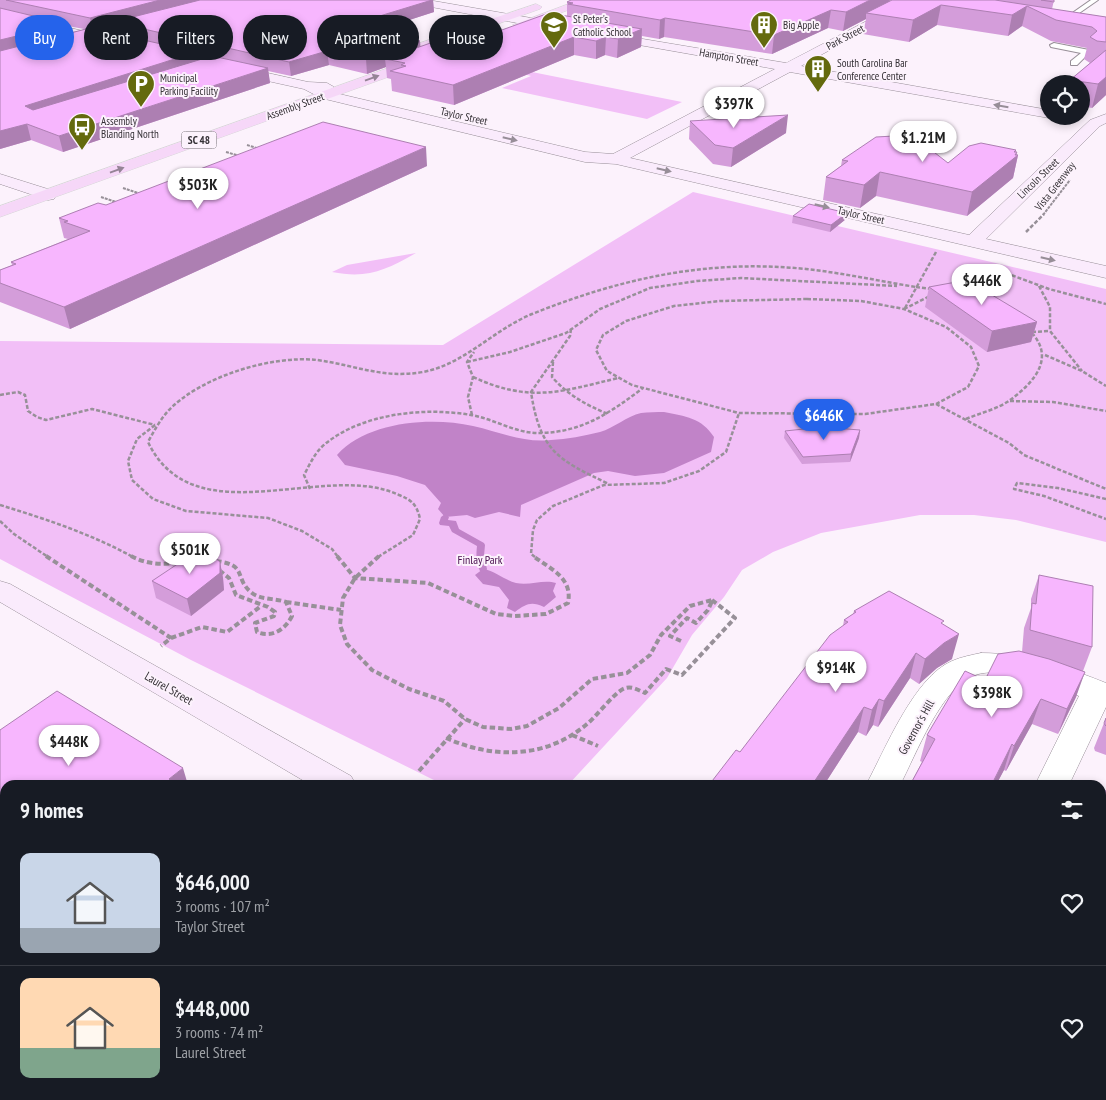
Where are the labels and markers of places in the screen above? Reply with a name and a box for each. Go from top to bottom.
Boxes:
school or university icon: St Peter's Catholic School [539,10,569,49]
building icon: Big Apple [749,10,779,49]
place label: St Peter's Catholic School [573,12,632,39]
place label: Big Apple [783,18,820,32]
building icon: South Carolina Bar Conference Center [803,54,833,93]
place label: South Carolina Bar Conference Center [837,56,908,83]
parking icon: Municipal Parking Facility [126,69,156,108]
place label: Municipal Parking Facility [160,71,219,98]
pin: $397K [699,86,769,129]
bus stop icon: Assembly Blanding North [67,112,97,151]
place label: Assembly Blanding North [101,114,159,141]
pin: $1.21M [882,120,964,163]
pin: $503K [163,168,233,210]
pin: $446K [947,264,1017,306]
pin: $646K [789,398,859,441]
pin: $501K [155,532,225,575]
pin: $914K [801,650,871,693]
pin: $398K [957,676,1027,718]
pin: $448K [34,724,104,767]

